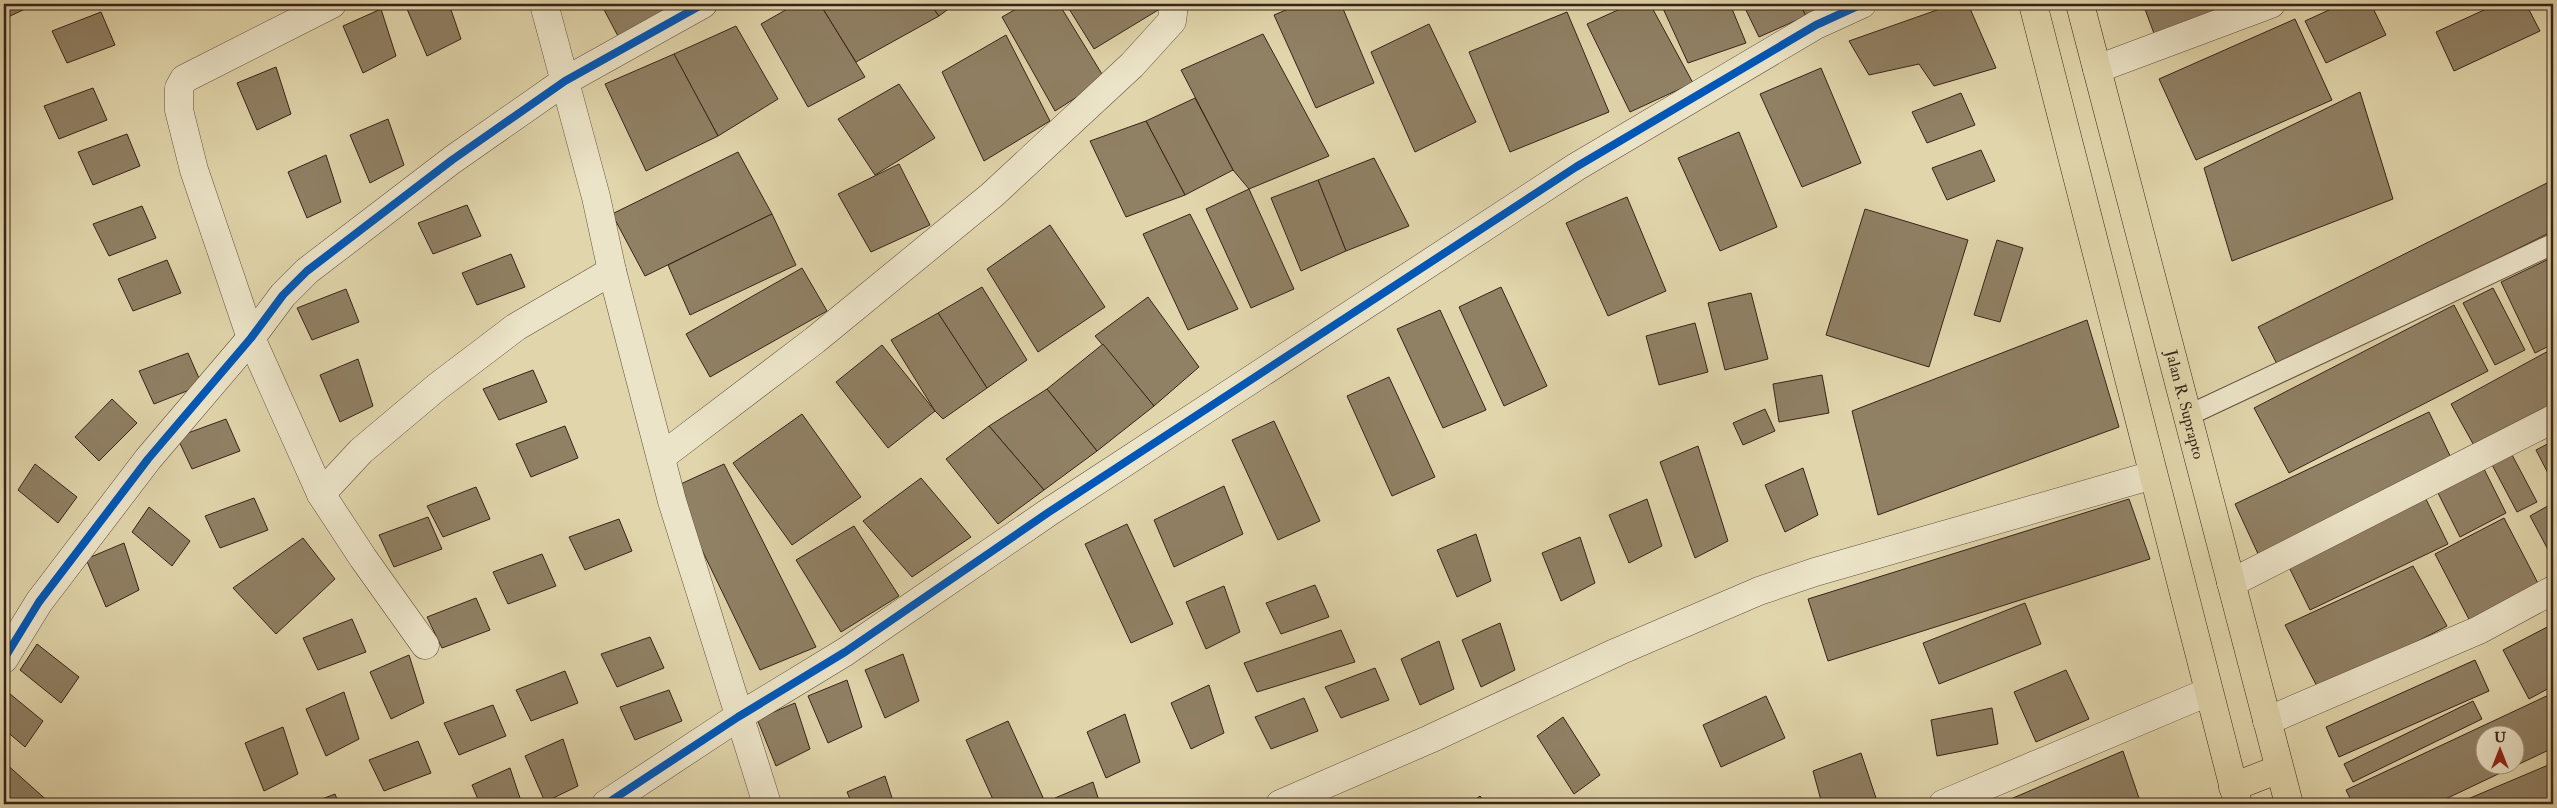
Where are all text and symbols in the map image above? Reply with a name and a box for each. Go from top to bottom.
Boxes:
street label: Jalan R. Suprapto [2160,347,2209,462]
north arrow [2474,726,2524,776]
text: U [2494,729,2506,746]

